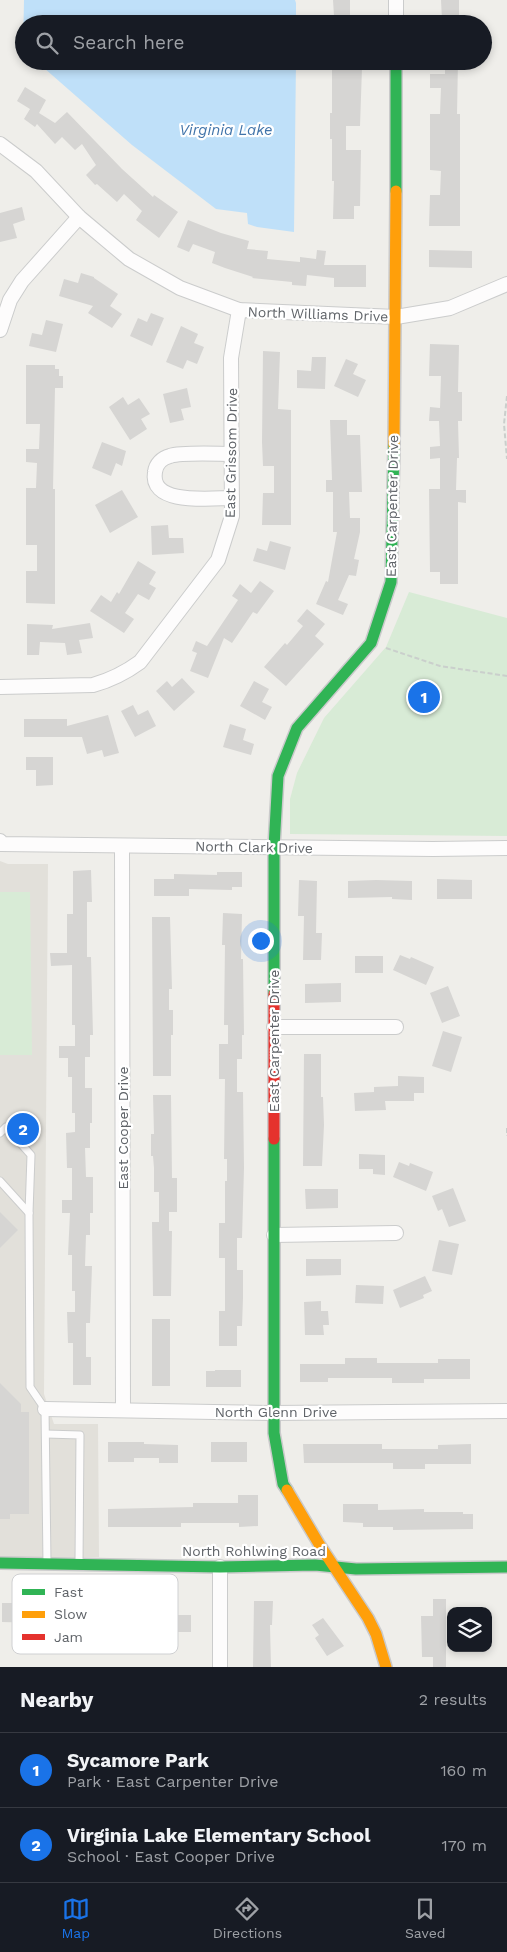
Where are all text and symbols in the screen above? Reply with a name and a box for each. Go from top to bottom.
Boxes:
search box [15,15,492,70]
icon: search [33,29,61,57]
text: Search here [73,31,184,54]
water label: Virginia Lake [179,121,273,139]
street label: North Williams Drive [247,304,389,324]
street label: East Grissom Drive [222,388,240,518]
street label: East Carpenter Drive [383,435,401,577]
pin: 1 [408,678,440,716]
street label: North Clark Drive [195,838,313,856]
your location [248,928,274,954]
street label: East Carpenter Drive [266,970,282,1112]
street label: East Cooper Drive [115,1066,131,1190]
pin: 2 [7,1110,39,1148]
street label: North Glenn Drive [215,1404,337,1420]
street label: North Rohlwing Road [182,1543,326,1559]
legend [12,1574,178,1654]
text: Fast [54,1584,83,1600]
text: Slow [54,1606,87,1622]
map controls [447,1607,492,1652]
button: layers [447,1607,492,1652]
text: Jam [54,1629,83,1645]
text: Nearby [20,1687,93,1712]
text: 2 results [419,1690,487,1709]
text: Sycamore Park [67,1749,209,1772]
text: 1 [33,1761,39,1780]
text: 160 m [440,1761,487,1780]
text: Park · East Carpenter Drive [67,1772,278,1791]
text: Virginia Lake Elementary School [67,1824,370,1847]
text: 2 [31,1836,41,1855]
text: 170 m [441,1836,487,1855]
text: School · East Cooper Drive [67,1847,275,1866]
tab: Map [61,1895,90,1941]
tab: Directions [213,1895,282,1941]
tab: Saved [405,1895,446,1941]

